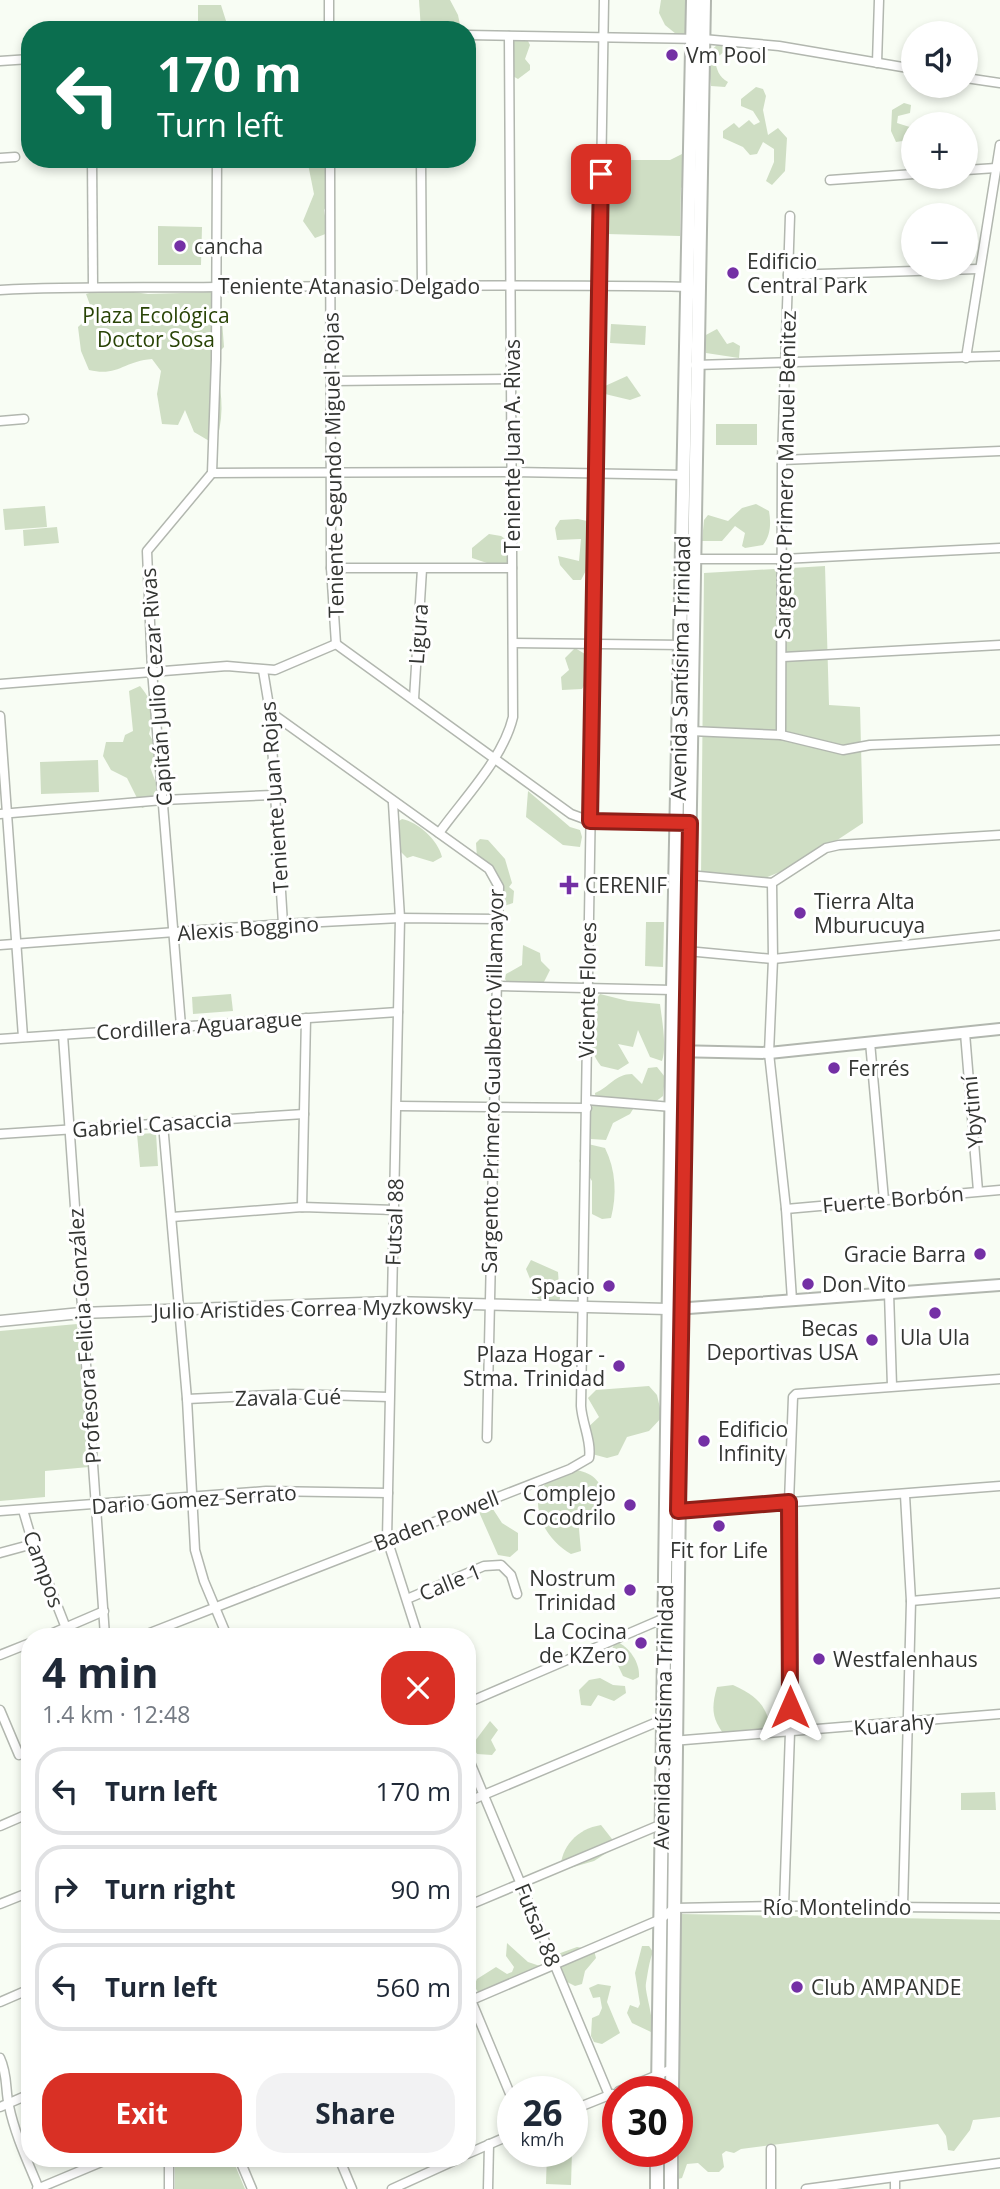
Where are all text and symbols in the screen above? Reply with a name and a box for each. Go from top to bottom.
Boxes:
map controls [901,21,978,280]
button: sound [901,21,978,98]
text: 170 m [157,40,302,106]
place label: Vm Pool [686,41,767,69]
marker: Vm Pool [664,47,680,63]
icon: left [42,49,133,140]
text: Turn left [157,103,283,146]
button: + [901,112,978,189]
pin [571,144,631,204]
icon: arrive [582,155,620,193]
button: − [901,203,978,280]
place label: cancha [194,232,263,260]
marker: cancha [172,238,188,254]
place label: Edificio Central Park [747,247,867,299]
marker: Edificio Central Park [725,265,741,281]
street label: Teniente Atanasio Delgado [218,272,480,300]
park label: Plaza Ecológica Doctor Sosa [82,301,230,353]
street label: Sargento Primero Manuel Benitez [768,310,802,640]
street label: Teniente Segundo Miguel Rojas [316,312,350,618]
street label: Teniente Juan A. Rivas [498,339,526,553]
street label: Avenida Santísima Trinidad [664,535,696,801]
street label: Capitán Julio Cezar Rivas [134,567,178,807]
street label: Ligura [402,603,434,665]
street label: Teniente Juan Rojas [253,700,295,894]
place label: CERENIF [585,871,667,899]
marker: CERENIF [559,875,579,895]
place label: Tierra Alta Mburucuya [814,887,925,939]
street label: Sargento Primero Gualberto Villamayor [475,888,509,1274]
marker: Tierra Alta Mburucuya [792,905,808,921]
street label: Alexis Boggino [176,909,320,947]
street label: Vicente Flores [572,922,602,1058]
street label: Cordillera Aguarague [95,1004,303,1046]
place label: Ferrés [848,1054,910,1082]
marker: Ferrés [826,1060,842,1076]
street label: Ybytimí [955,1074,989,1149]
street label: Gabriel Casaccia [71,1104,233,1144]
street label: Futsal 88 [378,1178,410,1266]
street label: Fuerte Borbón [821,1179,965,1219]
street label: Profesora Felicia González [61,1207,107,1465]
place label: Gracie Barra [844,1240,966,1268]
marker: Gracie Barra [972,1246,988,1262]
place label: Don Vito [822,1270,906,1298]
place label: Spacio [531,1272,595,1300]
marker: Don Vito [800,1276,816,1292]
marker: Spacio [601,1278,617,1294]
street label: Julio Aristides Correa Myzkowsky [151,1291,474,1325]
marker: Ula Ula [927,1305,943,1321]
place label: Becas Deportivas USA [706,1314,859,1366]
place label: Ula Ula [900,1323,970,1351]
marker: Becas Deportivas USA [864,1332,880,1348]
place label: Plaza Hogar - Stma. Trinidad [463,1340,605,1392]
marker: Plaza Hogar - Stma. Trinidad [611,1358,627,1374]
street label: Zavala Cué [235,1382,341,1412]
place label: Edificio Infinity [718,1415,788,1467]
marker: Edificio Infinity [696,1433,712,1449]
street label: Dario Gomez Serrato [90,1478,298,1520]
place label: Complejo Cocodrilo [523,1479,616,1531]
street label: Baden Powell [369,1483,503,1557]
marker: Complejo Cocodrilo [622,1497,638,1513]
marker: Fit for Life [711,1518,727,1534]
street label: Campos [17,1527,71,1611]
place label: Fit for Life [670,1536,768,1564]
street label: Calle 1 [415,1557,485,1607]
place label: Nostrum Trinidad [529,1564,616,1616]
marker: Nostrum Trinidad [622,1582,638,1598]
street label: Avenida Santísima Trinidad [647,1584,679,1850]
place label: La Cocina de KZero [533,1617,627,1669]
marker: La Cocina de KZero [633,1635,649,1651]
text: 4 min [42,1643,159,1700]
place label: Westfalenhaus [833,1645,978,1673]
button: close [381,1651,455,1725]
marker: Westfalenhaus [811,1651,827,1667]
position arrow [753,1670,827,1744]
text: 1.4 km · 12:48 [42,1698,190,1730]
street label: Kuarahy [852,1706,936,1741]
icon: left [46,1772,84,1810]
text: Turn left [105,1773,217,1809]
text: 170 m [376,1773,451,1809]
icon: right [46,1870,84,1908]
text: Turn right [105,1871,236,1907]
text: 90 m [390,1871,451,1907]
street label: Futsal 88 [509,1879,567,1971]
street label: Río Montelindo [763,1893,912,1921]
icon: left [46,1968,84,2006]
text: Turn left [105,1969,217,2005]
text: 560 m [376,1969,451,2005]
place label: Club AMPANDE [811,1973,962,2001]
marker: Club AMPANDE [789,1979,805,1995]
button: Exit [42,2073,242,2153]
button: Share [256,2073,455,2153]
speed limit sign: 30 [602,2076,693,2167]
text: 26 [522,2089,563,2136]
text: km/h [521,2127,564,2151]

